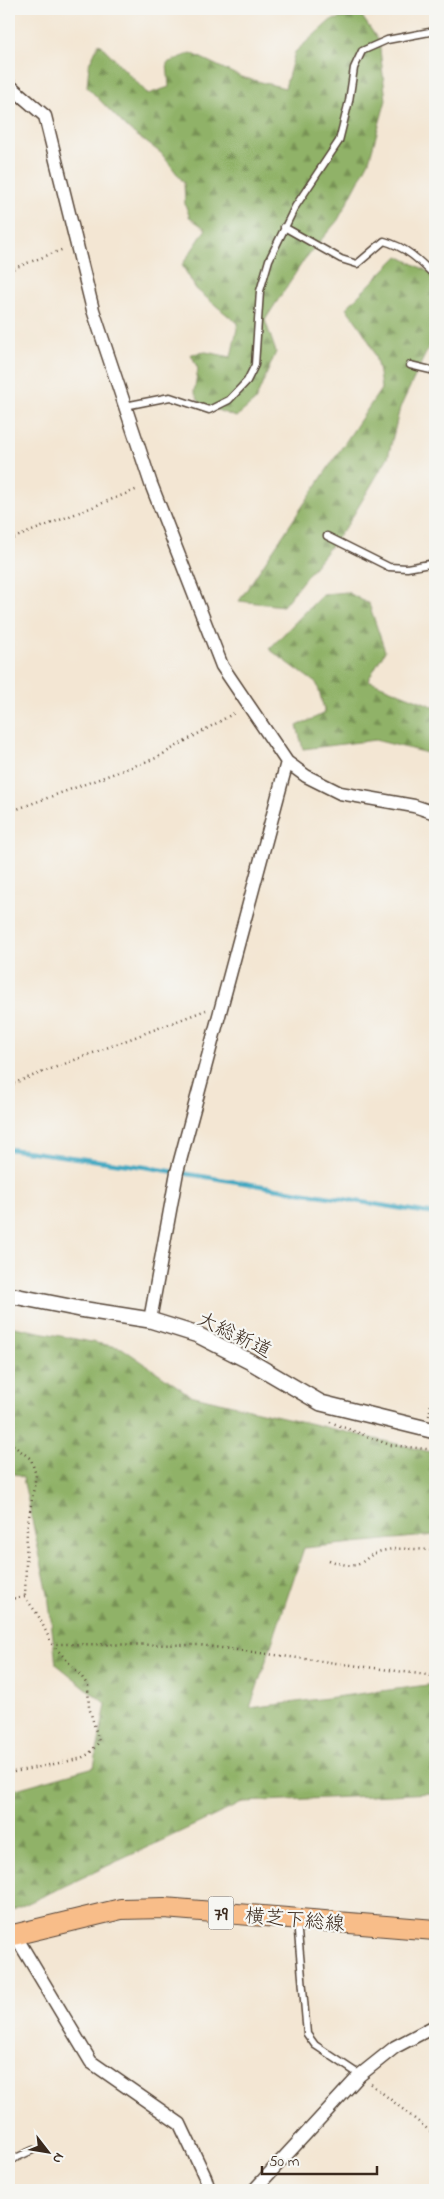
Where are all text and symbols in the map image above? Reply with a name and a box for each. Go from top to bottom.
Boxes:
street label: 大総新道 [192,1306,276,1367]
road number: 79 [208,1896,234,1930]
street label: 横芝下総線 [244,1903,346,1940]
north arrow [22,2126,72,2176]
scale bar [262,2144,376,2176]
text: N [46,2148,69,2167]
text: 50 m [269,2151,300,2173]

